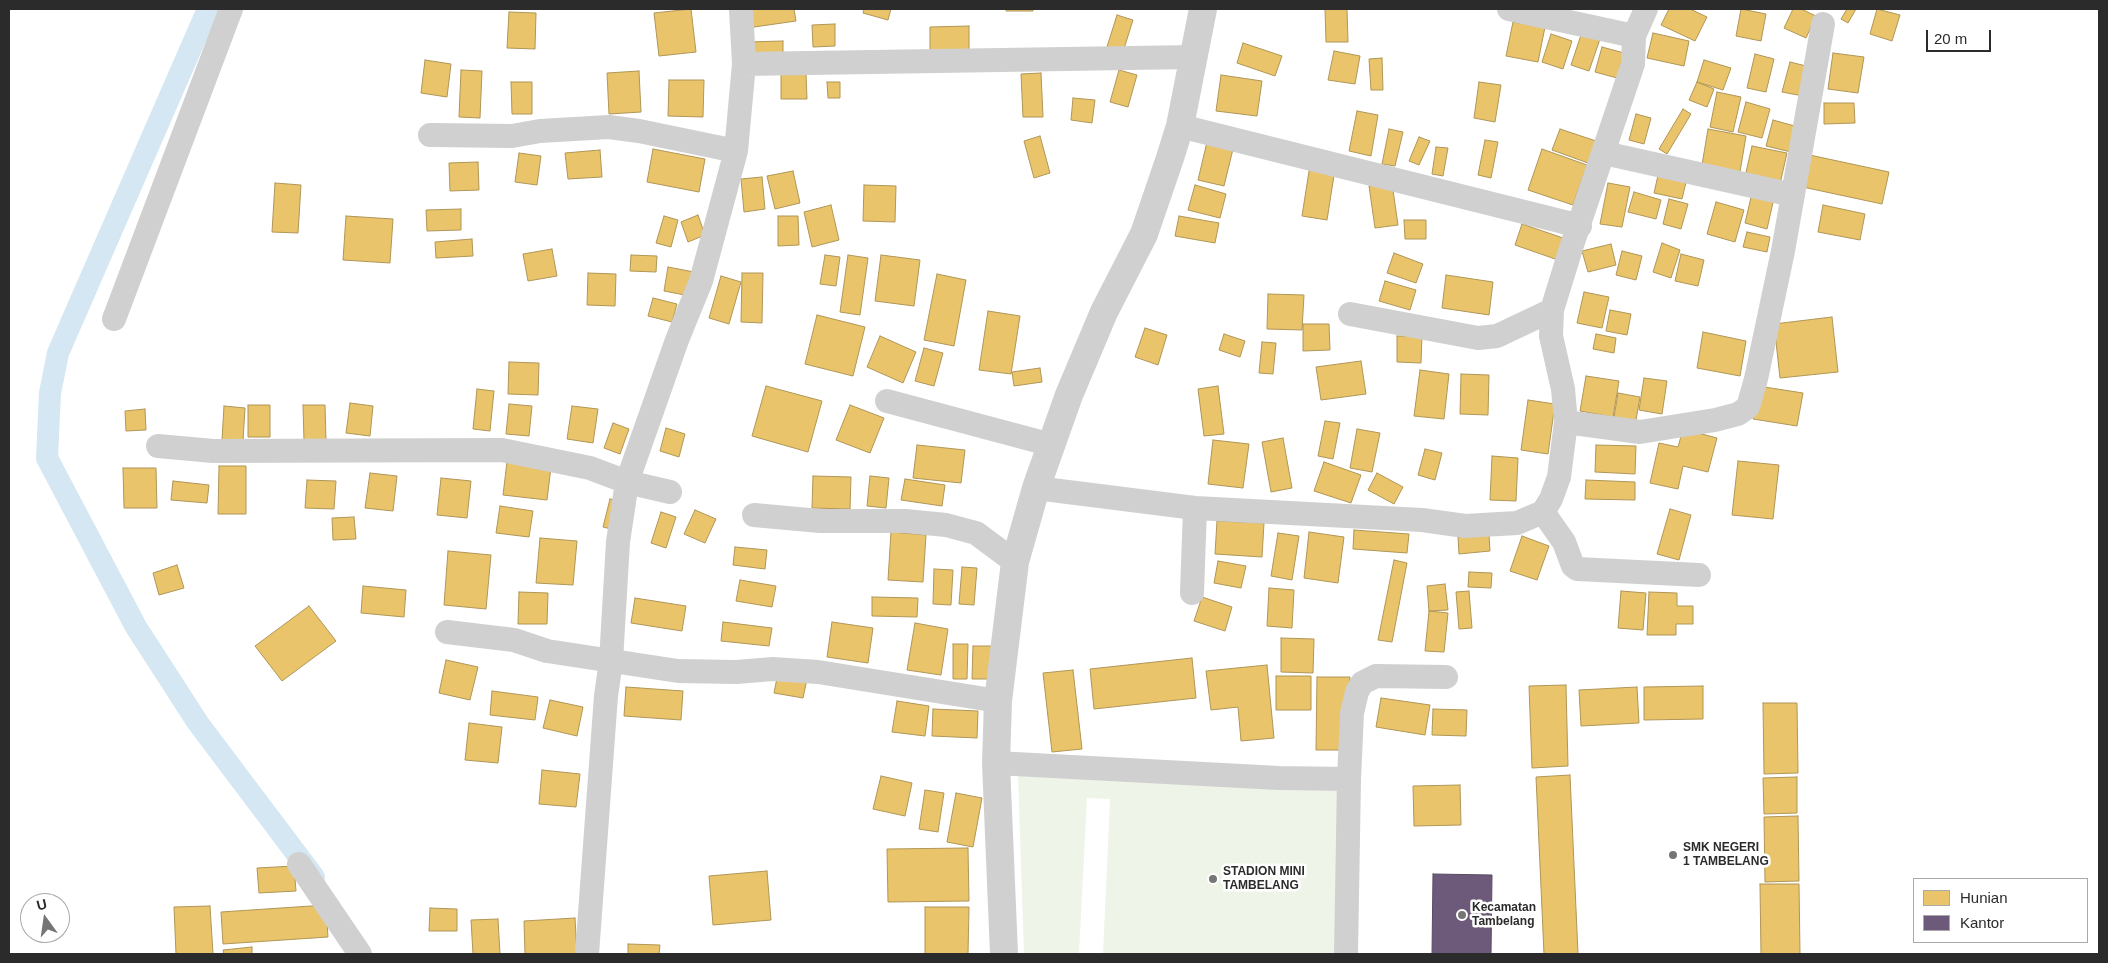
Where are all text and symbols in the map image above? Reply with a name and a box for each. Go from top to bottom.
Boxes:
scale bar [1928,20,1993,52]
text: 20 m [1934,30,1967,47]
place label: SMK NEGERI 1 TAMBELANG [1683,841,1769,869]
marker: SMK NEGERI 1 TAMBELANG [1667,849,1679,861]
place label: STADION MINI TAMBELANG [1223,865,1305,893]
marker: STADION MINI TAMBELANG [1207,873,1219,885]
legend [1913,878,2088,943]
text: Hunian [1960,889,2008,906]
north arrow [20,893,70,943]
text: U [35,895,48,913]
place label: Kecamatan Tambelang [1472,901,1536,929]
marker: Kecamatan Tambelang [1456,909,1468,921]
text: Kantor [1960,914,2004,931]

